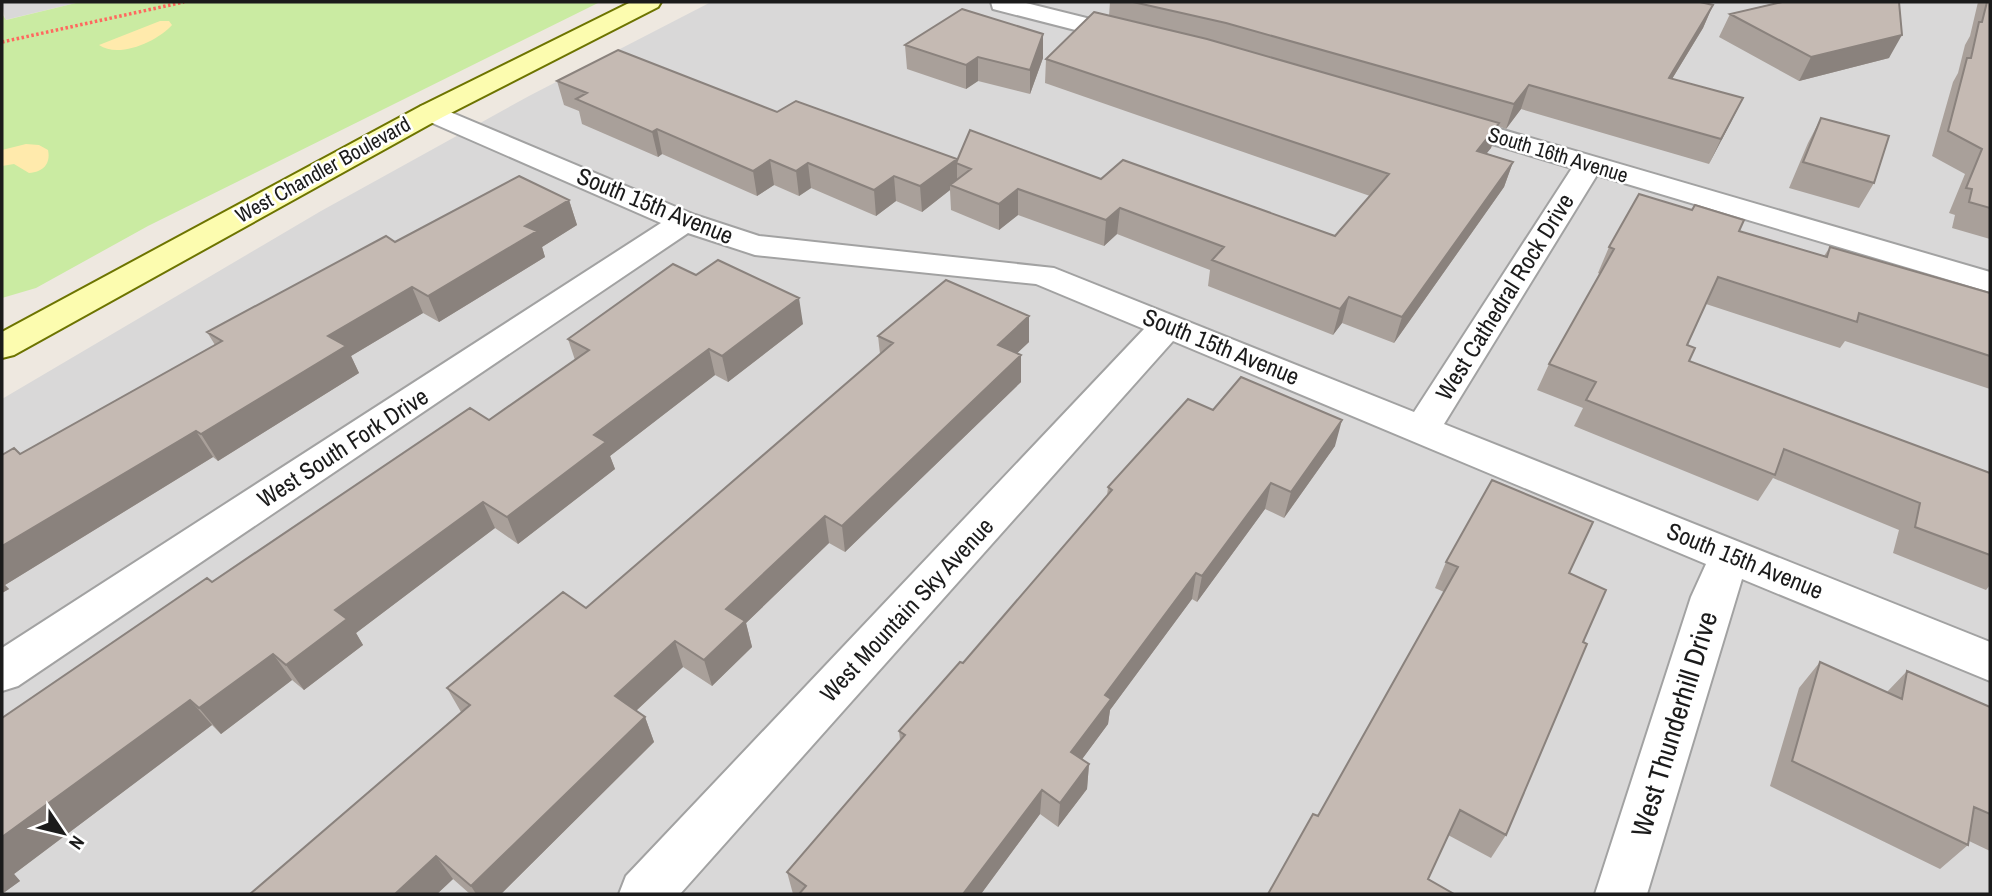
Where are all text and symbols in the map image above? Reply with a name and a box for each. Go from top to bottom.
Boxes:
street label: West Chandler Boulevard [230,109,415,230]
street label: South 16th Avenue [1484,119,1632,190]
street label: South 15th Avenue [572,159,738,251]
street label: West Cathedral Rock Drive [1427,187,1581,406]
street label: South 15th Avenue [1138,300,1304,392]
street label: West South Fork Drive [251,380,434,514]
street label: West Mountain Sky Avenue [812,510,1000,708]
street label: South 15th Avenue [1662,514,1828,606]
street label: West Thunderhill Drive [1622,607,1726,841]
north arrow [28,798,98,868]
text: N [63,831,91,855]

